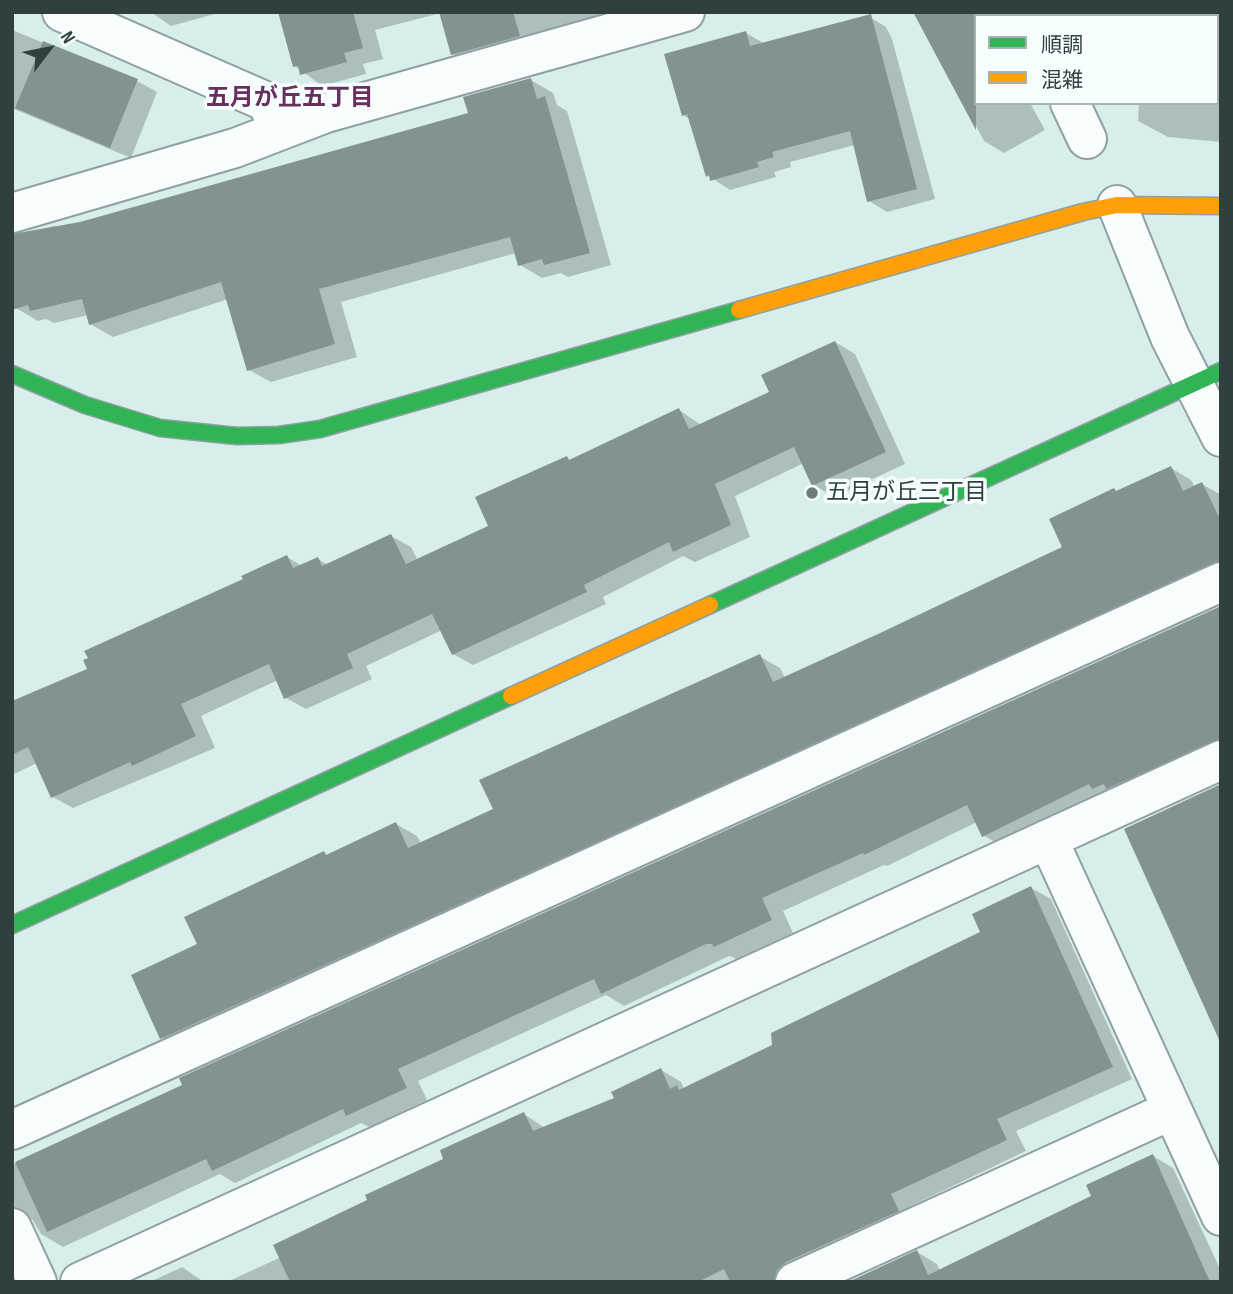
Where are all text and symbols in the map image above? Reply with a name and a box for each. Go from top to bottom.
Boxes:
north arrow [14,14,84,84]
legend [974,14,1219,105]
text: N [55,27,80,48]
text: 順調 [1041,33,1083,58]
text: 混雑 [1041,68,1083,93]
district label: 五月が丘五丁目 [206,85,374,113]
place label: 五月が丘三丁目 [826,479,987,507]
marker: 五月が丘三丁目 [804,485,820,501]

